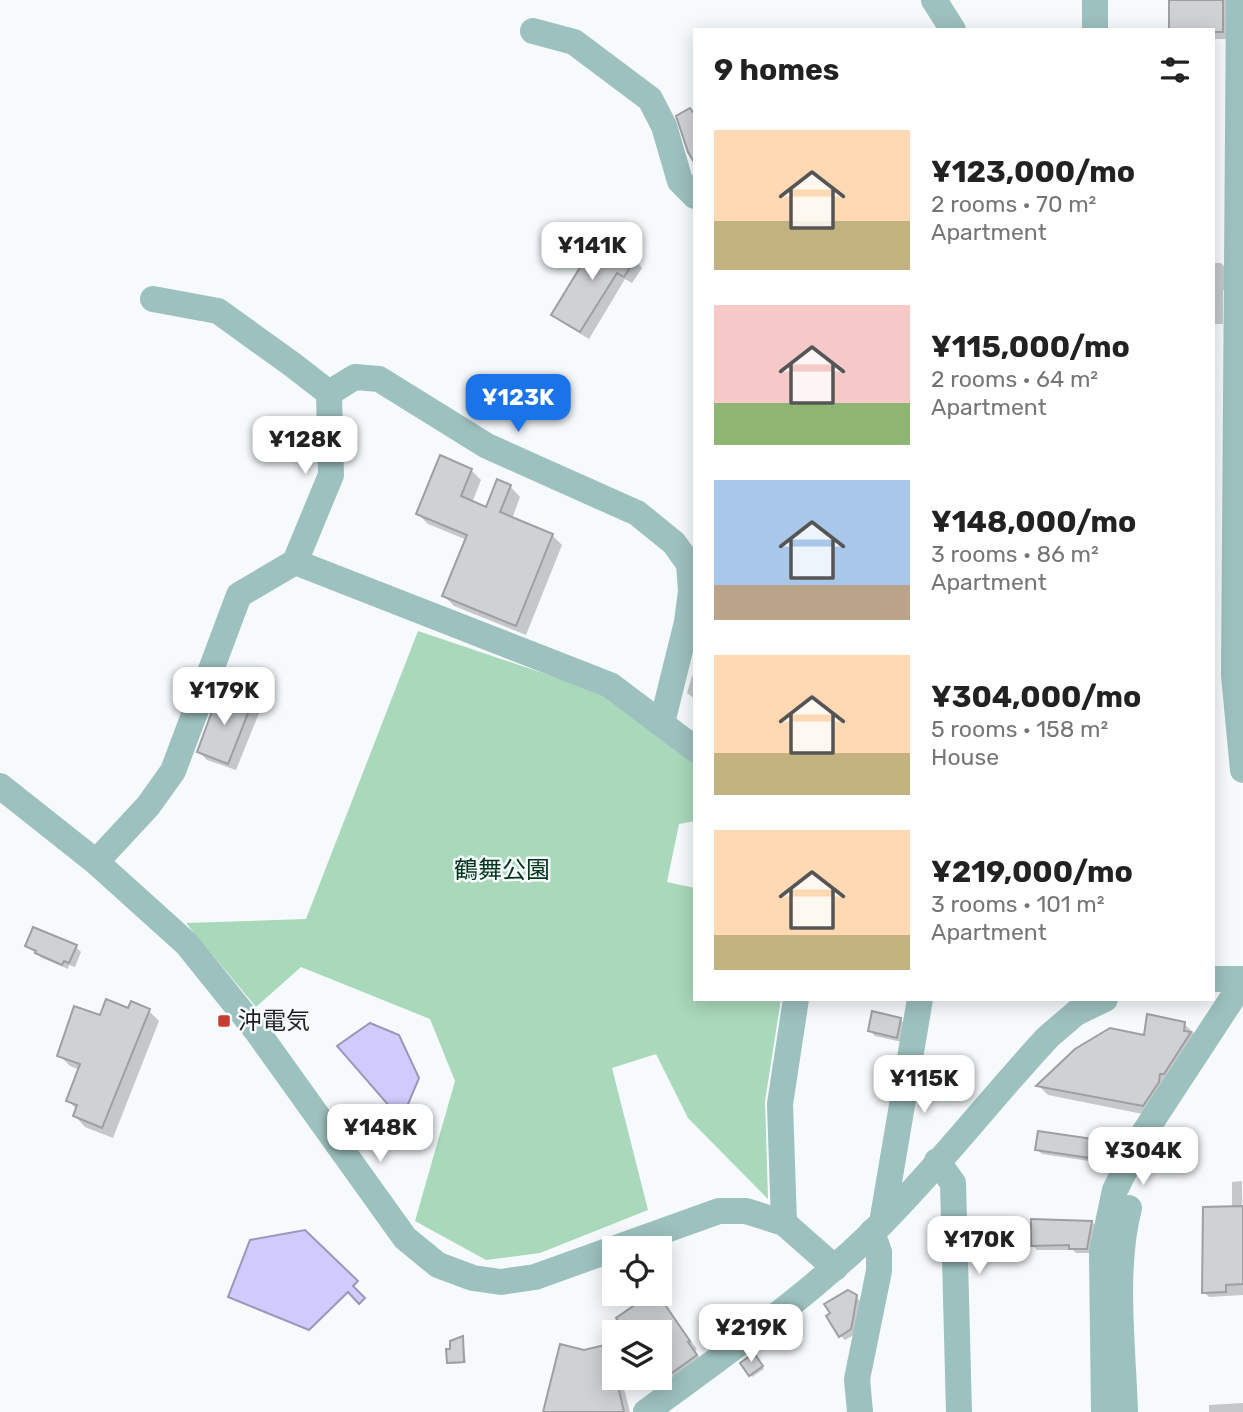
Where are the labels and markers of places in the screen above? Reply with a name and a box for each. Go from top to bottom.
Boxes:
pin: ¥141K [543,222,641,282]
pin: ¥123K [469,374,567,434]
pin: ¥128K [256,416,354,476]
pin: ¥179K [175,668,273,727]
place label: 沖電気 [238,1007,310,1035]
marker: 沖電気 [216,1013,232,1029]
pin: ¥115K [875,1056,973,1115]
pin: ¥148K [331,1104,429,1164]
pin: ¥304K [1094,1128,1192,1187]
pin: ¥170K [930,1216,1028,1276]
pin: ¥219K [702,1304,800,1364]

